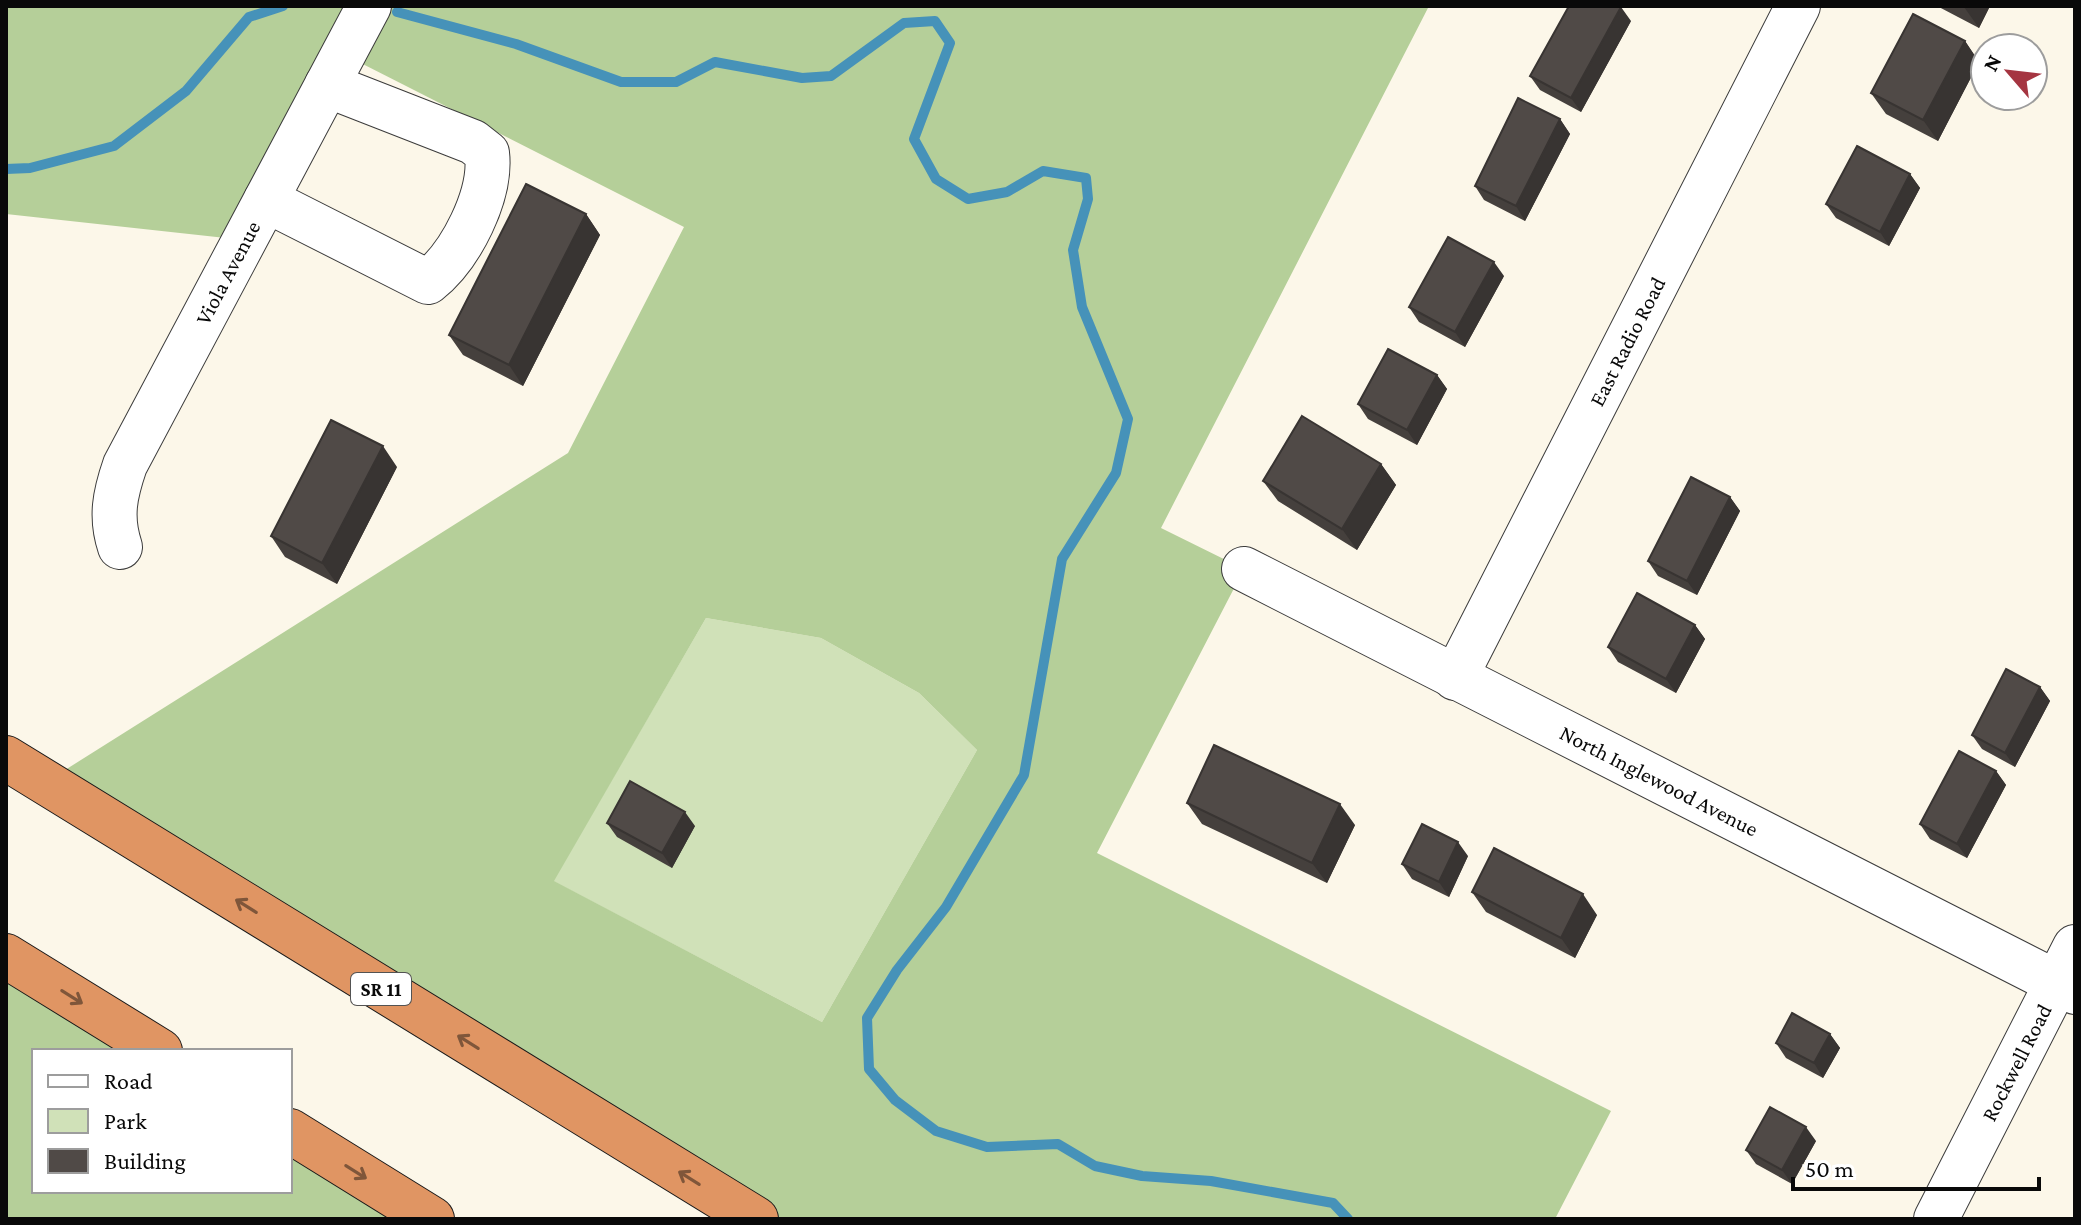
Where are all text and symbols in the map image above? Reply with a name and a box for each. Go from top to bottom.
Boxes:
north arrow [1969,32,2049,112]
text: N [1977,50,2006,75]
street label: Viola Avenue [190,216,265,329]
street label: East Radio Road [1584,272,1670,410]
street label: North Inglewood Avenue [1556,720,1763,841]
one-way arrow [235,898,258,914]
road number: SR 11 [351,973,411,1005]
one-way arrow [60,989,83,1005]
street label: Rockwell Road [1976,999,2057,1125]
one-way arrow [457,1034,480,1050]
legend [32,1049,292,1193]
text: Road [104,1067,153,1094]
text: Park [104,1107,147,1134]
scale bar [1793,1141,2039,1191]
text: Building [104,1147,186,1174]
text: 50 m [1805,1155,1854,1182]
one-way arrow [344,1165,367,1181]
one-way arrow [678,1170,701,1186]

